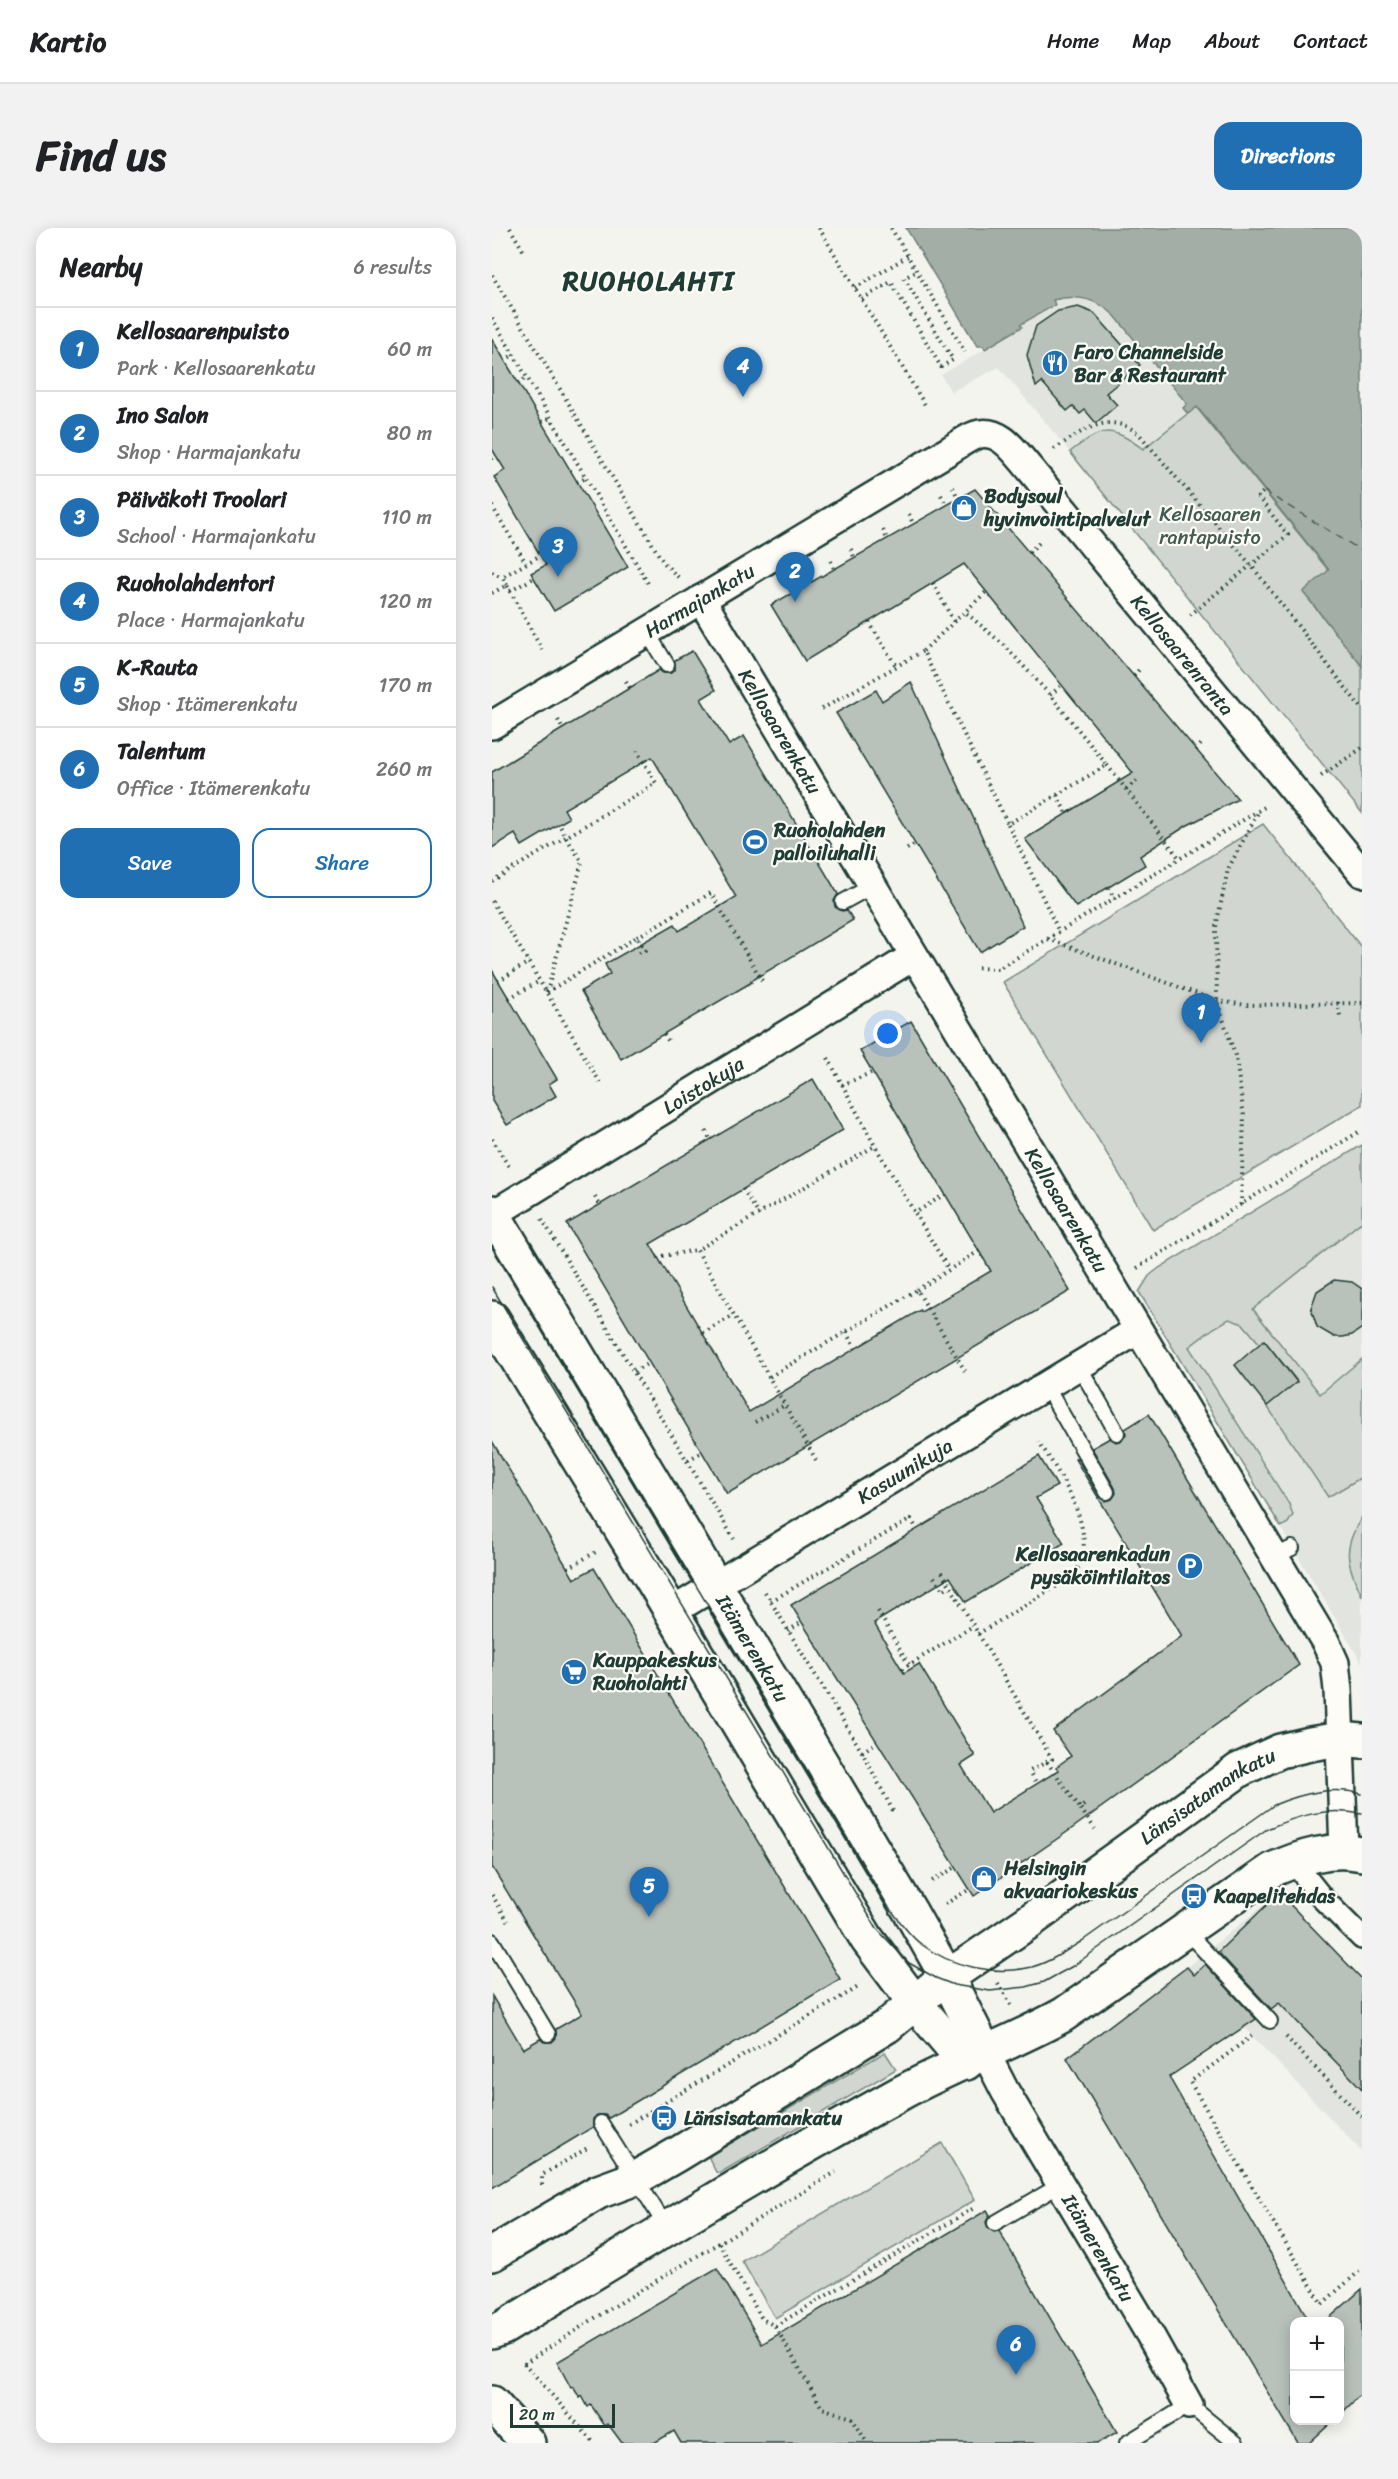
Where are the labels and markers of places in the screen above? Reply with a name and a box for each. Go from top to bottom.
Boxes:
place label: Faro Channelside Bar & Restaurant [1073,335,1227,393]
pin: 4 [724,348,762,397]
restaurant icon: Faro Channelside Bar & Restaurant [1040,348,1070,378]
place label: Bodysoul hyvinvointipalvelut [983,479,1152,537]
shop icon: Bodysoul hyvinvointipalvelut [949,493,979,523]
pin: 3 [538,528,578,577]
pin: 2 [776,552,814,602]
place label: Ruoholahden palloiluhalli [772,813,885,871]
sports icon: Ruoholahden palloiluhalli [740,827,770,857]
pin: 1 [1182,994,1220,1043]
place label: Kellosaarenkadun pysäköintilaitos [1015,1537,1171,1595]
parking icon: Kellosaarenkadun pysäköintilaitos [1175,1551,1205,1581]
place label: Kauppakeskus Ruoholahti [592,1643,718,1701]
supermarket icon: Kauppakeskus Ruoholahti [559,1657,589,1687]
place label: Helsingin akvaariokeskus [1003,1851,1139,1909]
shop icon: Helsingin akvaariokeskus [969,1864,999,1894]
pin: 5 [630,1868,668,1917]
place label: Kaapelitehdas [1213,1879,1336,1914]
bus stop icon: Kaapelitehdas [1179,1881,1209,1911]
place label: Länsisatamankatu [684,2101,842,2136]
bus stop icon: Länsisatamankatu [649,2103,679,2133]
pin: 6 [996,2326,1036,2375]

